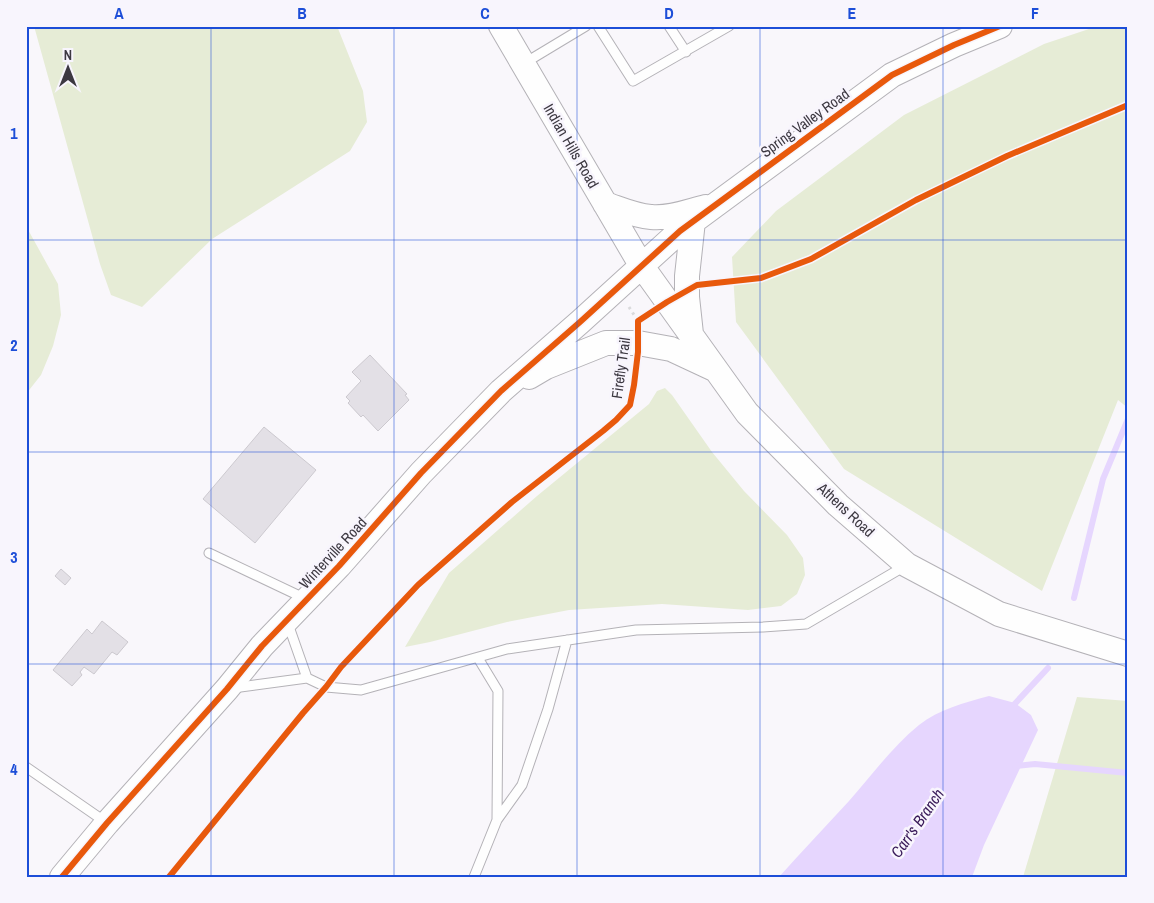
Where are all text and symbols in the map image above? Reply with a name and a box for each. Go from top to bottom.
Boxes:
text: A [114,2,124,24]
text: B [297,2,307,24]
text: C [480,2,490,24]
text: D [664,2,674,24]
text: E [848,2,857,24]
text: F [1031,2,1039,24]
north arrow [42,42,92,92]
text: N [64,46,72,64]
street label: Spring Valley Road [756,83,853,162]
street label: Indian Hills Road [539,100,604,192]
text: 1 [10,122,18,144]
text: 2 [10,334,18,356]
street label: Firefly Trail [606,336,635,400]
street label: Athens Road [812,477,880,542]
street label: Winterville Road [294,512,371,593]
text: 3 [10,546,18,568]
text: 4 [10,758,18,780]
water label: Carr's Branch [885,784,949,862]

